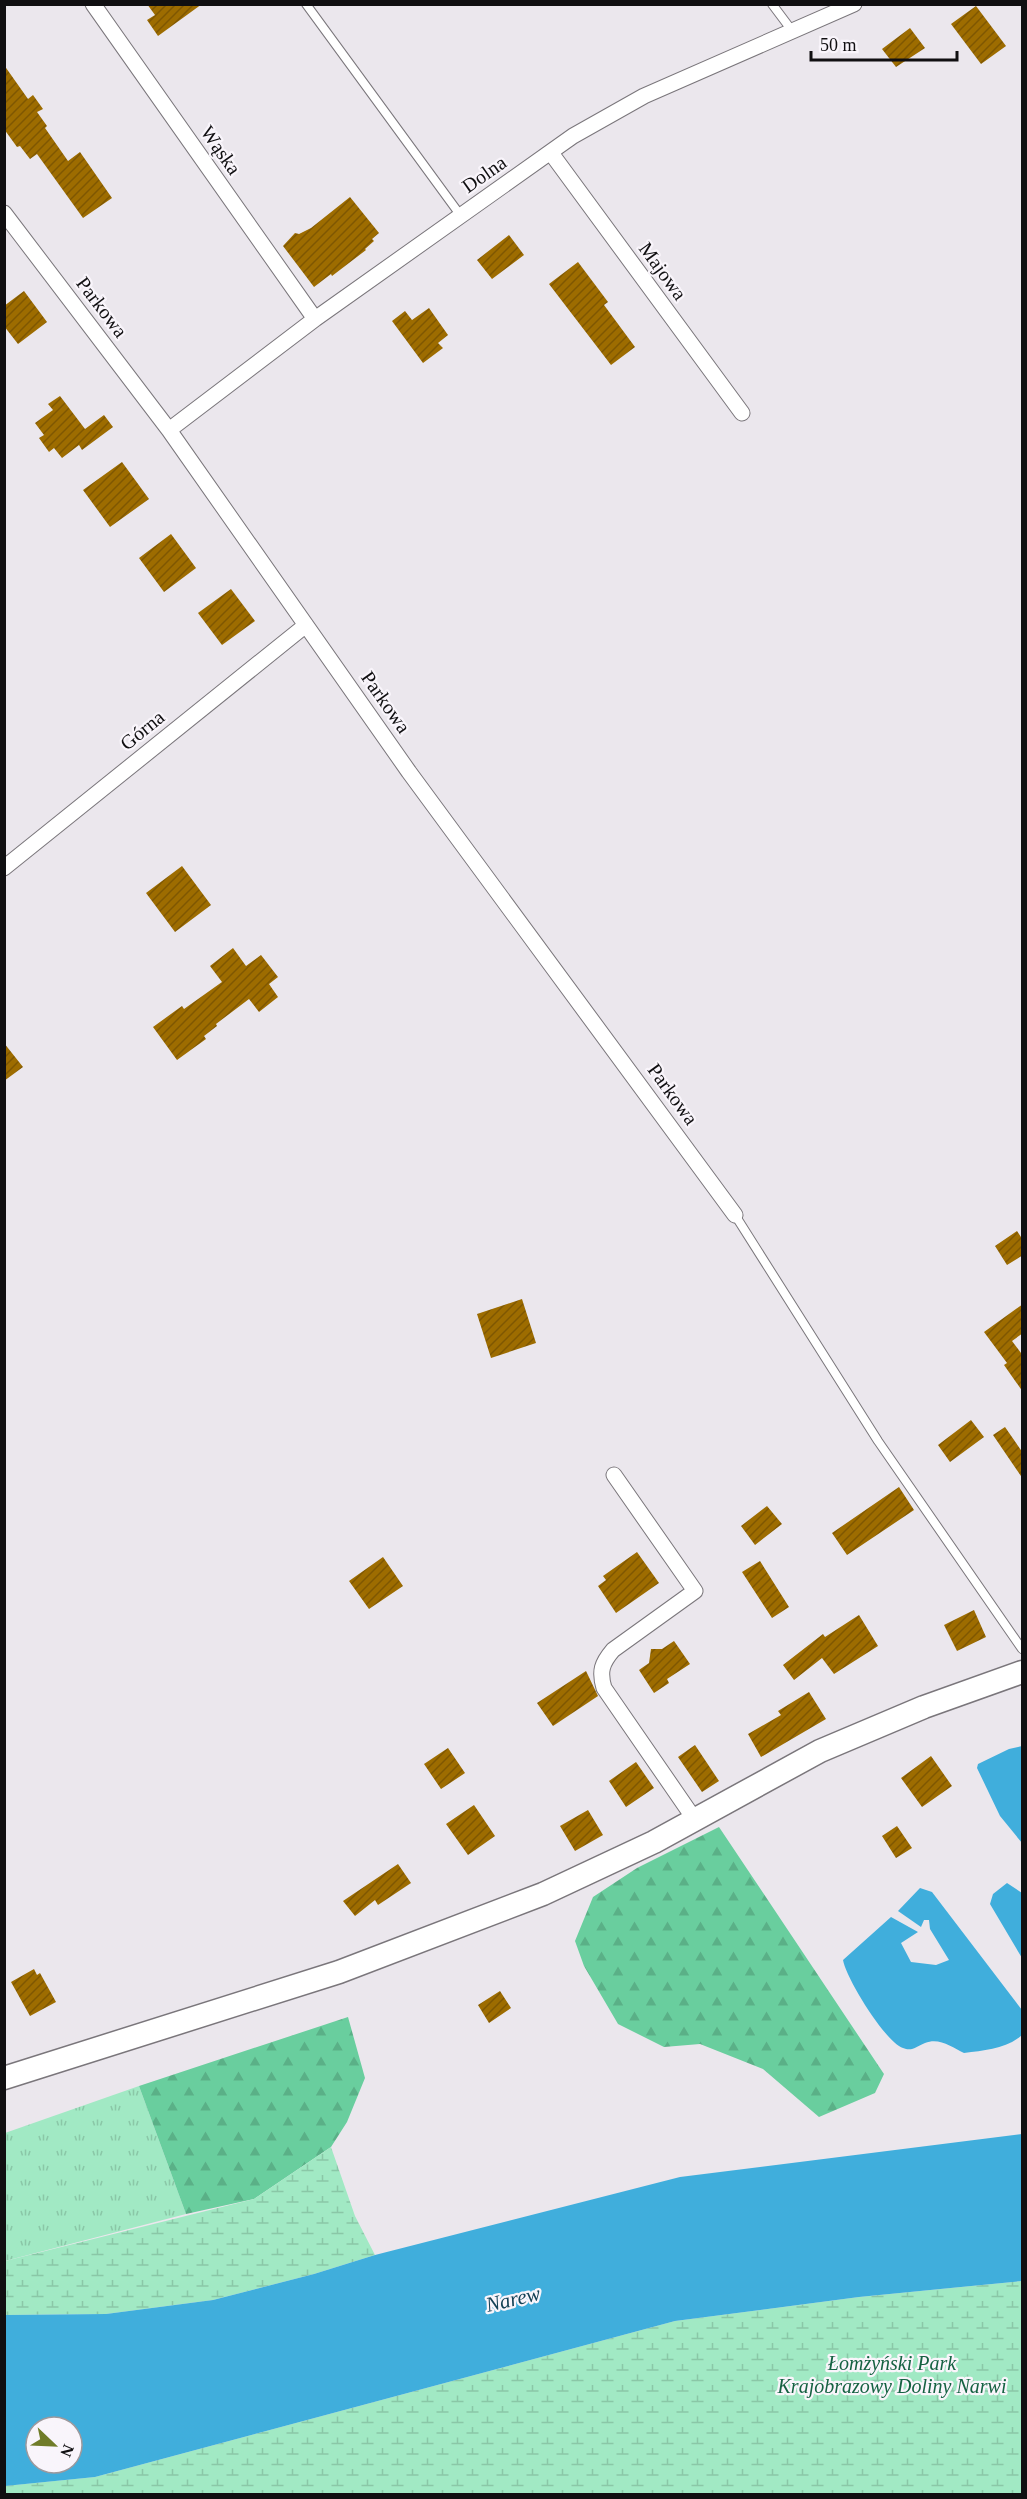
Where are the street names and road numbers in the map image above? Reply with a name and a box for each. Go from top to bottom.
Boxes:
street label: Wąska [196,121,246,179]
street label: Dolna [458,151,510,197]
street label: Majowa [634,238,691,305]
street label: Parkowa [72,272,132,342]
street label: Parkowa [357,667,415,737]
street label: Górna [116,706,168,754]
street label: Parkowa [644,1059,703,1129]

